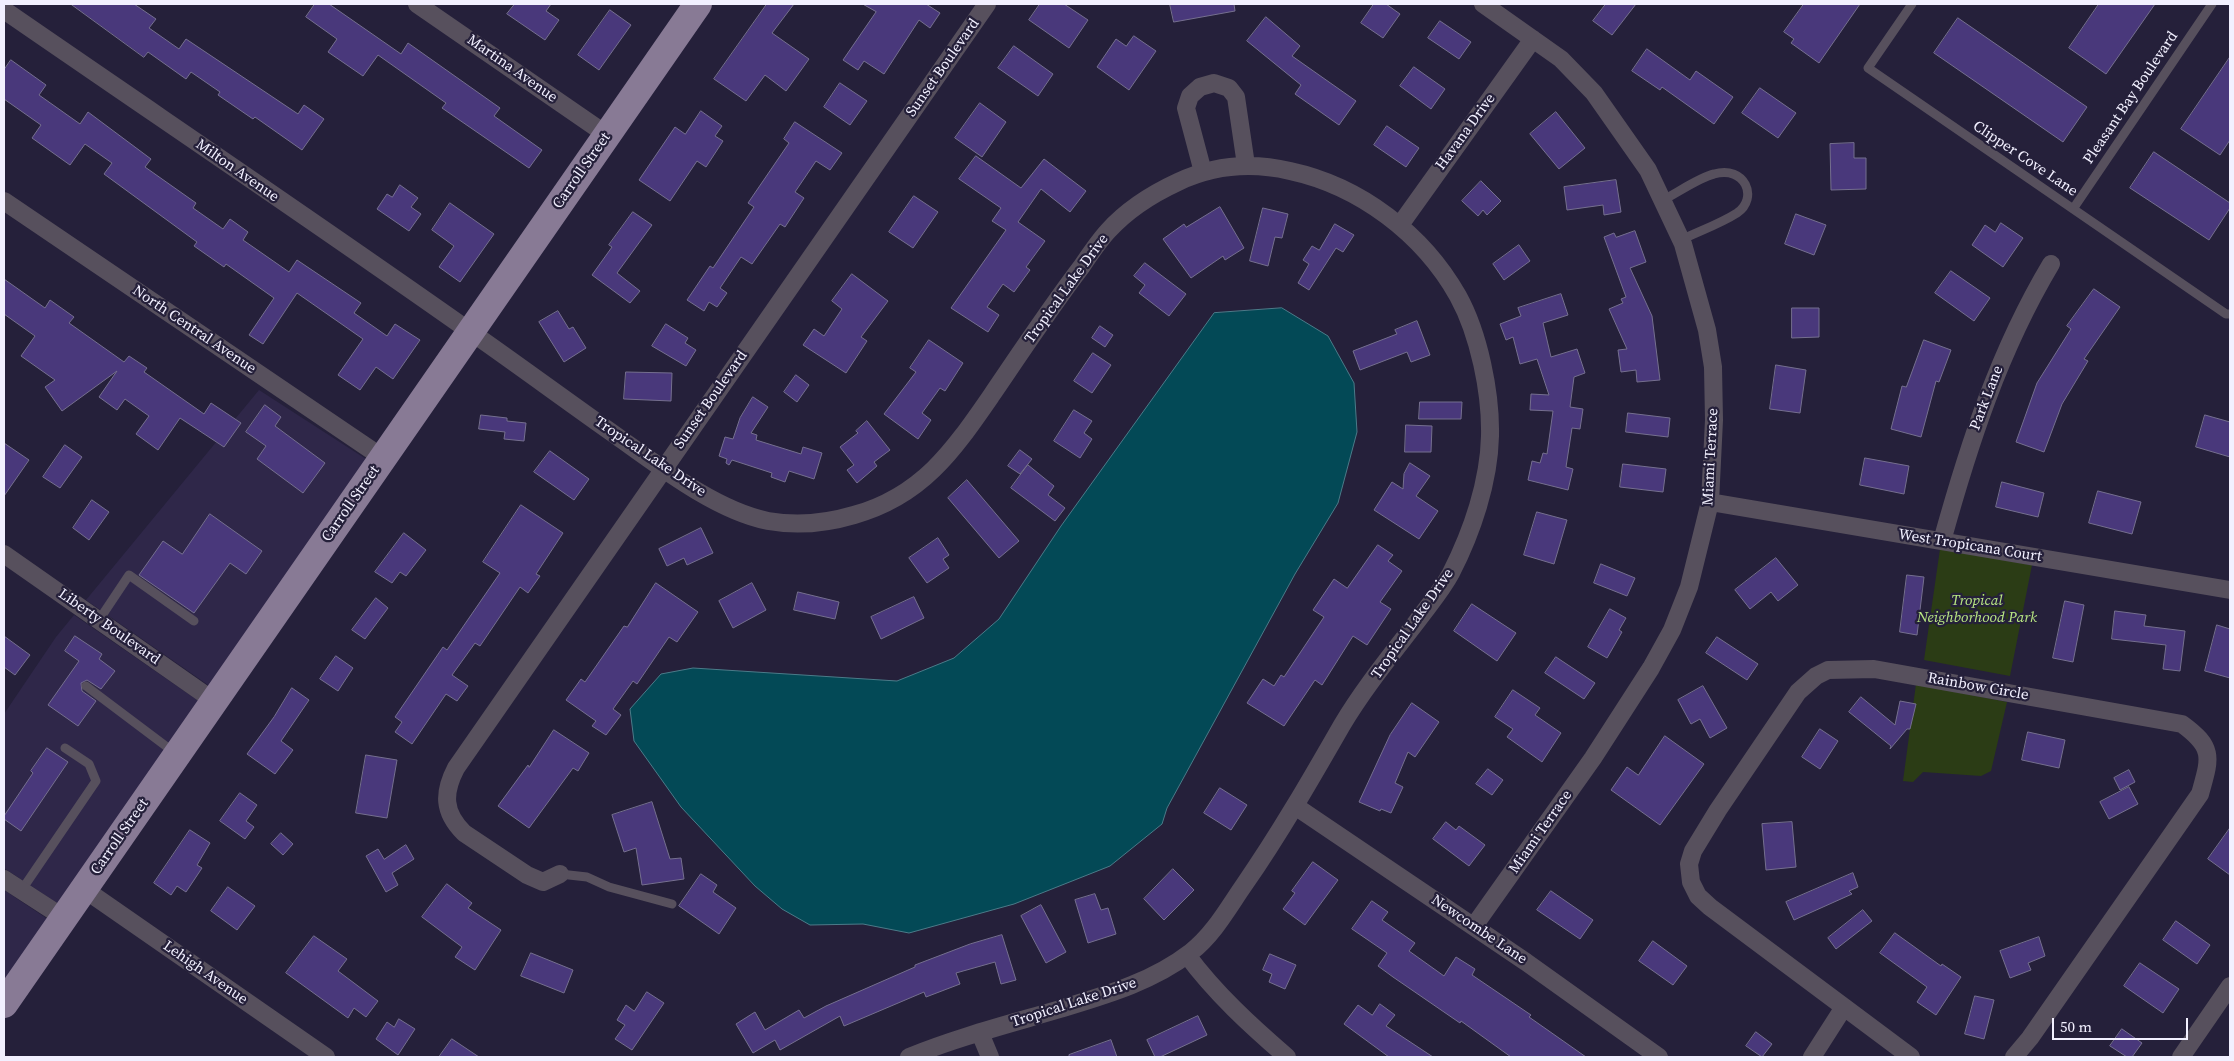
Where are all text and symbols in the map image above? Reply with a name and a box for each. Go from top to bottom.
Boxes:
street label: Sunset Boulevard [902,15,984,121]
street label: Pleasant Bay Boulevard [2080,28,2182,168]
street label: Martina Avenue [463,31,561,107]
street label: Havana Drive [1432,90,1500,174]
street label: Clipper Cove Lane [1969,117,2081,201]
street label: Carroll Street [549,129,615,213]
street label: Milton Avenue [192,136,282,206]
street label: Tropical Lake Drive [1021,231,1113,347]
street label: North Central Avenue [129,282,259,378]
street label: Sunset Boulevard [670,347,752,453]
street label: Park Lane [1967,363,2007,433]
street label: Miami Terrace [1699,408,1723,506]
street label: Tropical Lake Drive [591,413,709,501]
street label: Carroll Street [318,462,384,546]
street label: West Tropicana Court [1897,526,2043,566]
street label: Tropical Lake Drive [1368,565,1458,683]
street label: Liberty Boulevard [55,585,163,669]
park label: Tropical Neighborhood Park [1917,592,2037,627]
street label: Rainbow Circle [1926,669,2030,705]
street label: Miami Terrace [1506,787,1576,877]
street label: Carroll Street [87,795,153,879]
street label: Newcombe Lane [1428,891,1530,969]
street label: Lehigh Avenue [159,937,251,1009]
street label: Tropical Lake Drive [1009,974,1139,1032]
scale bar [2054,1008,2190,1040]
text: 50 m [2060,1016,2092,1037]

